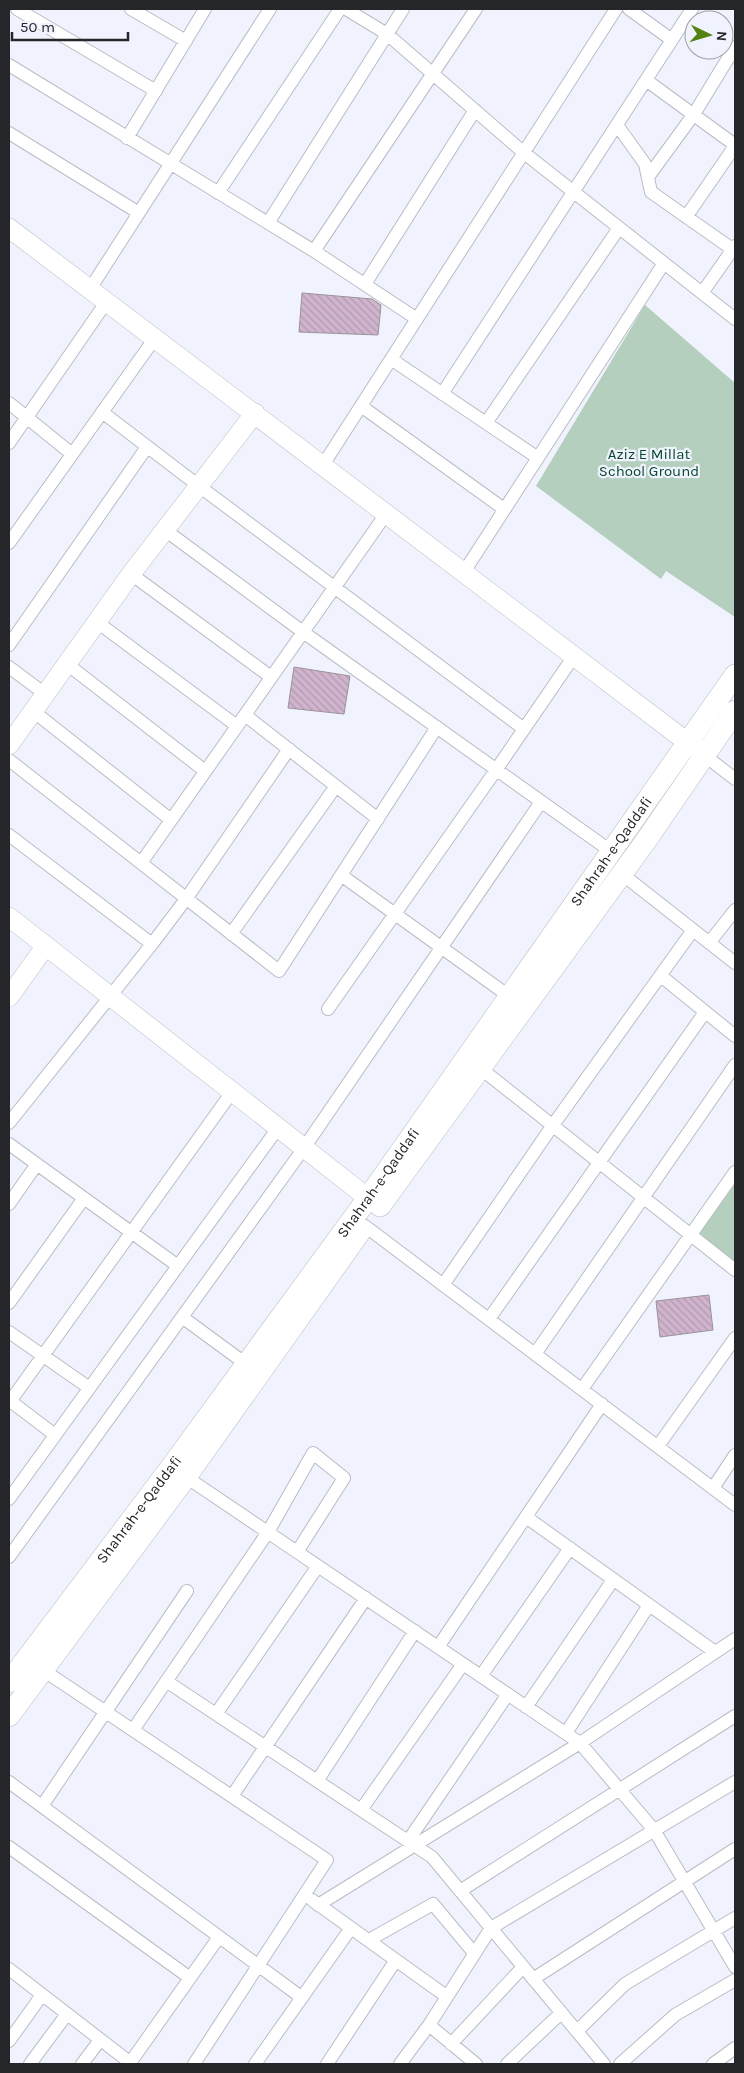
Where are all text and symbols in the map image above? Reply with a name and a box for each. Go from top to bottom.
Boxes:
scale bar [12,10,129,42]
north arrow [684,10,734,60]
text: 50 m [20,18,55,36]
text: N [713,30,730,42]
park label: Aziz E Millat School Ground [599,445,699,480]
street label: Shahrah-e-Qaddafi [566,793,656,910]
street label: Shahrah-e-Qaddafi [333,1125,423,1241]
street label: Shahrah-e-Qaddafi [93,1452,185,1567]

